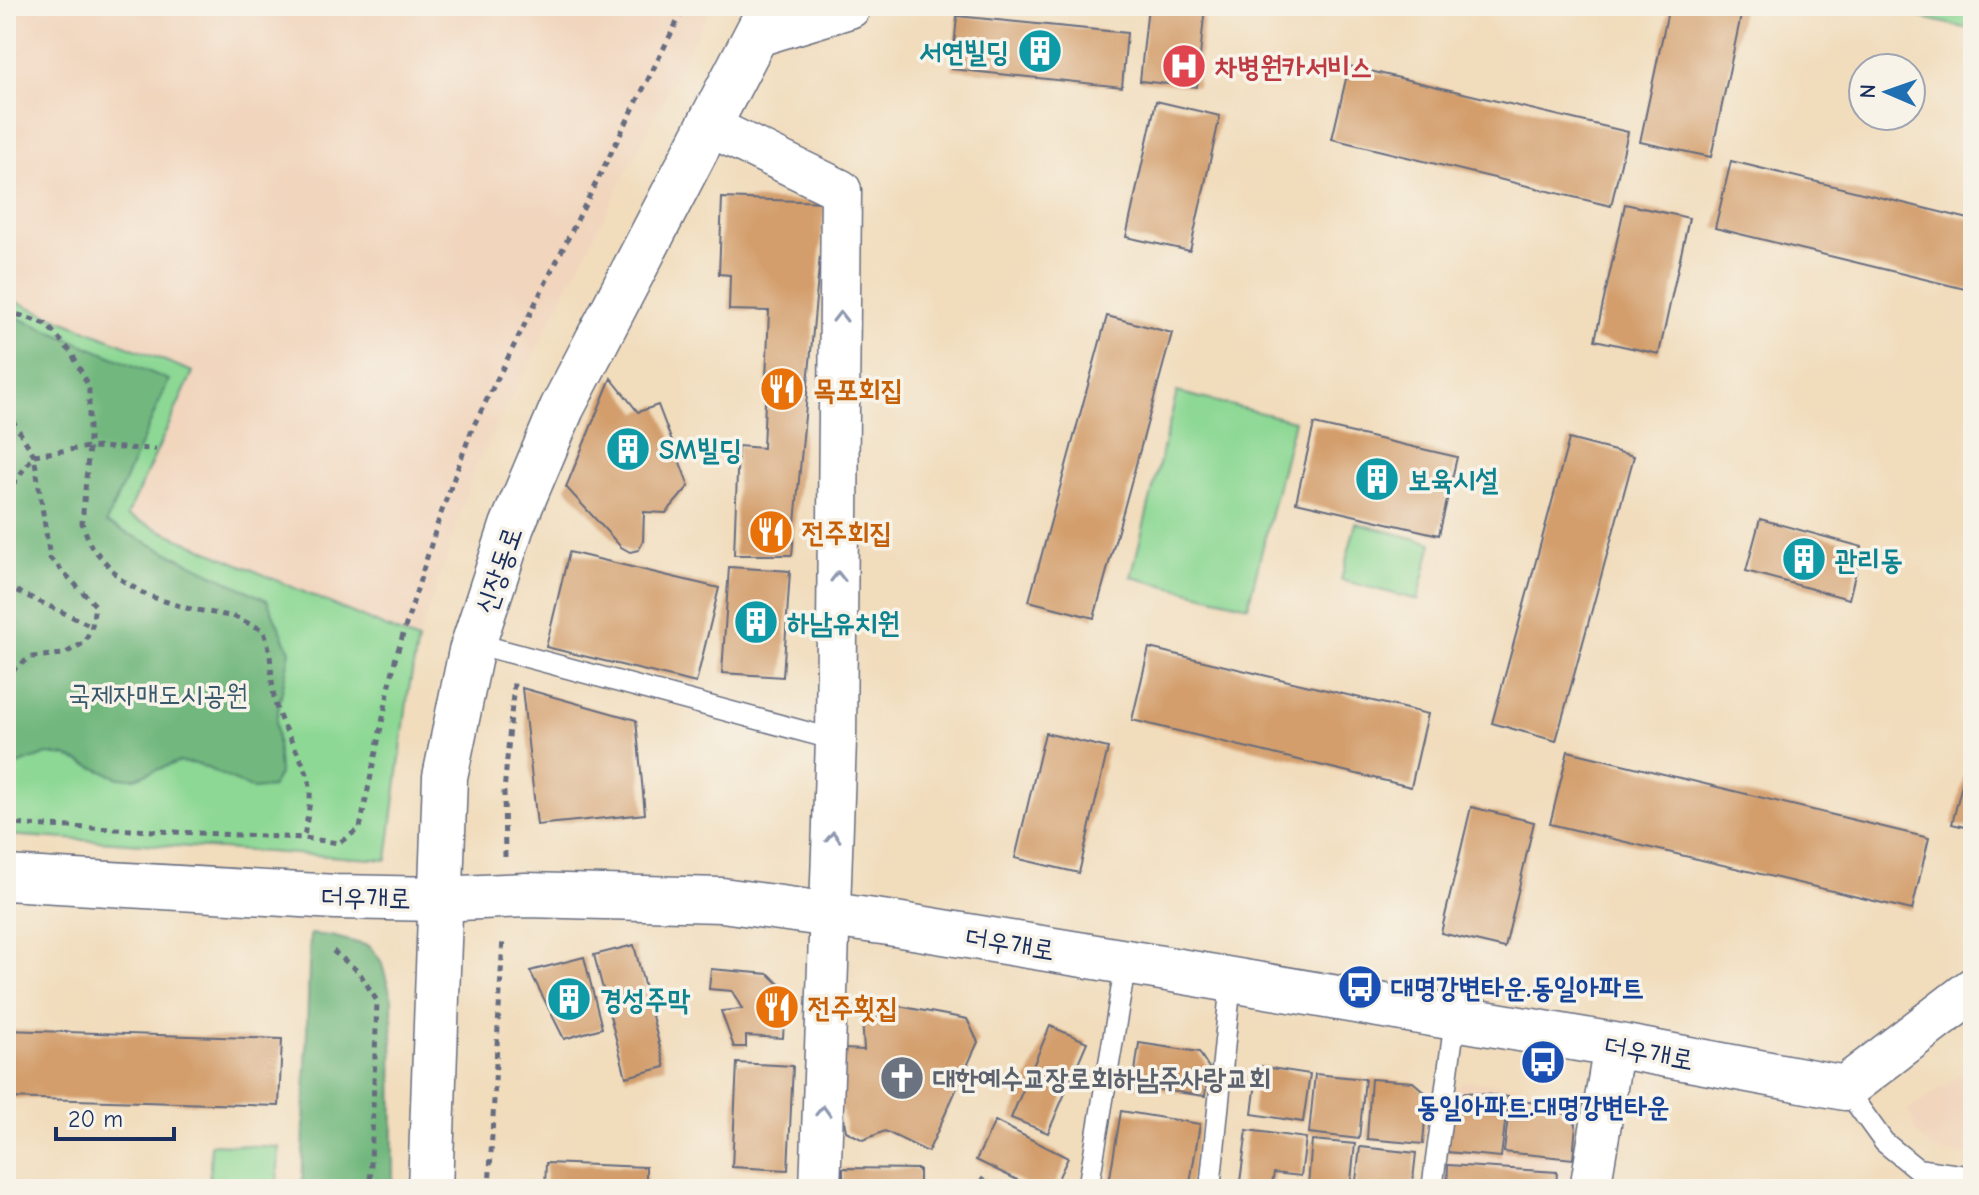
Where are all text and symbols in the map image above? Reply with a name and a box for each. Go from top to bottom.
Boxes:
building icon: 서연빌딩 [1016,27,1064,75]
place label: 서연빌딩 [919,36,1009,68]
hospital icon: 차병원카서비스 [1160,42,1208,90]
place label: 차병원카서비스 [1215,51,1373,83]
north arrow [1847,52,1927,132]
text: N [1855,84,1881,99]
one-way arrow [831,310,849,323]
restaurant icon: 목포회집 [758,365,806,413]
place label: 목포회집 [813,374,903,406]
building icon: SM빌딩 [604,425,652,473]
place label: SM빌딩 [659,434,742,466]
building icon: 보육시설 [1353,455,1401,503]
place label: 보육시설 [1408,464,1499,496]
restaurant icon: 전주회집 [747,508,795,556]
place label: 전주회집 [802,517,892,549]
street label: 신장동로 [469,523,529,618]
building icon: 관리동 [1780,535,1828,583]
place label: 관리동 [1835,544,1903,576]
one-way arrow [829,570,847,583]
building icon: 하남유치원 [732,598,780,646]
place label: 하남유치원 [787,607,900,639]
park label: 국제자매도시공원 [68,679,248,711]
one-way arrow [824,830,841,843]
street label: 더우개로 [321,881,411,915]
street label: 더우개로 [963,921,1057,967]
bus stop icon: 대명강변타운.동일아파트 [1336,963,1384,1011]
place label: 대명강변타운.동일아파트 [1391,972,1644,1004]
building icon: 경성주막 [545,975,593,1023]
restaurant icon: 전주횟집 [753,983,801,1031]
place label: 경성주막 [600,984,691,1016]
place label: 전주횟집 [808,992,898,1024]
street label: 더우개로 [1602,1029,1696,1077]
bus stop icon: 동일아파트.대명강변타운 [1519,1038,1567,1086]
church icon: 대한예수교장로회하남주사랑교회 [878,1054,926,1102]
place label: 대한예수교장로회하남주사랑교회 [933,1063,1271,1095]
scale bar [56,1091,174,1141]
place label: 동일아파트.대명강변타운 [1417,1091,1669,1123]
one-way arrow [814,1104,831,1117]
text: 20 m [68,1105,123,1133]

